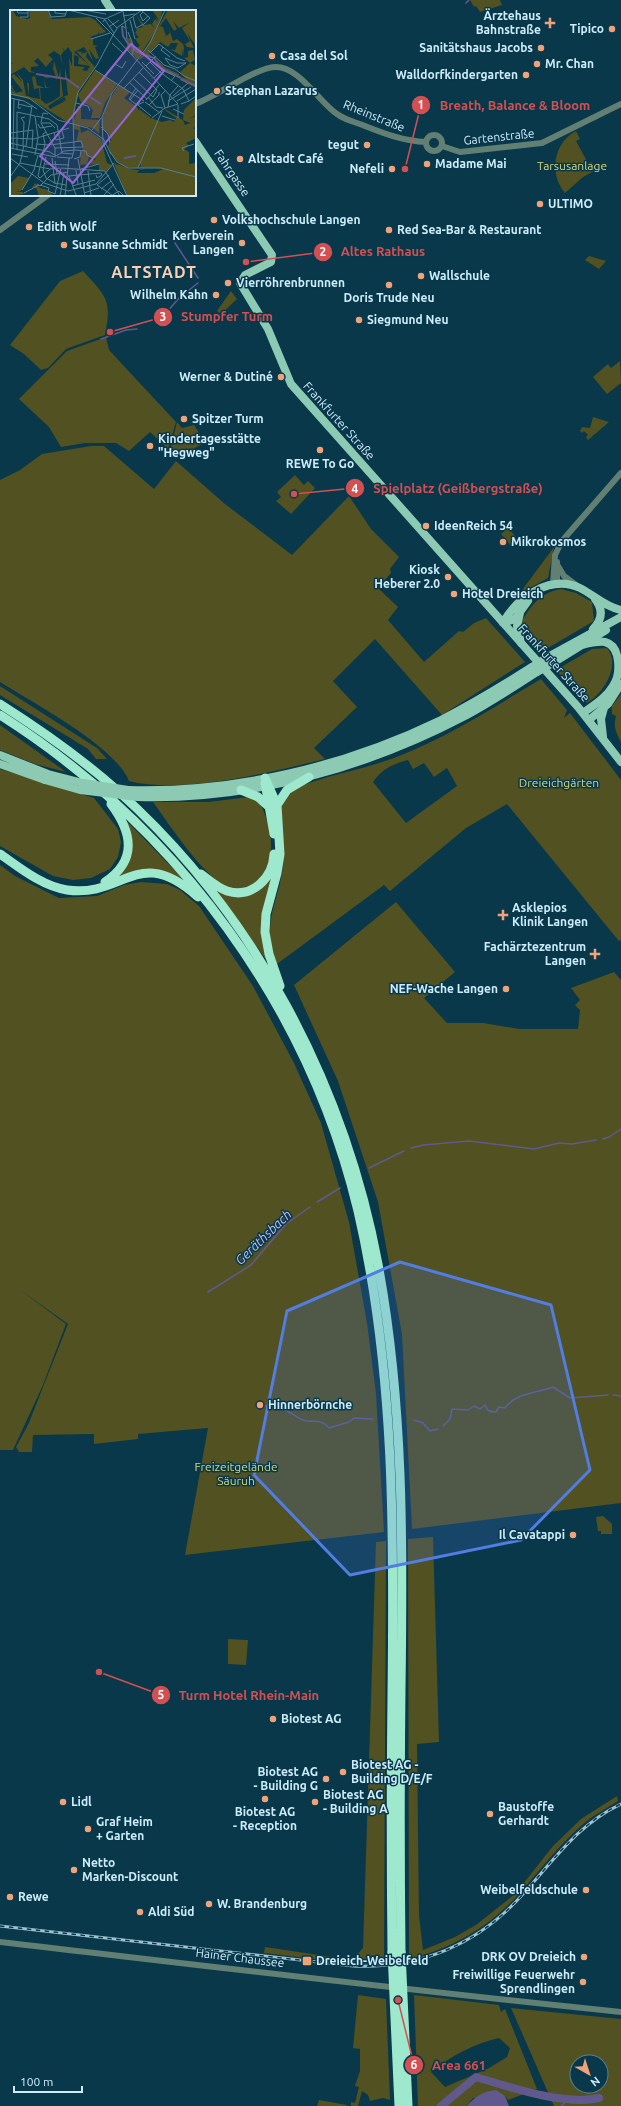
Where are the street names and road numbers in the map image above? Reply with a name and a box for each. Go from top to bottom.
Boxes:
street label: Rheinstraße [342,97,407,134]
street label: Gartenstraße [463,126,535,147]
street label: Fahrgasse [212,147,253,199]
street label: Frankfurter Straße [301,379,378,462]
street label: Frankfurter Straße [516,621,593,704]
street label: Hainer Chaussee [195,1946,285,1969]

